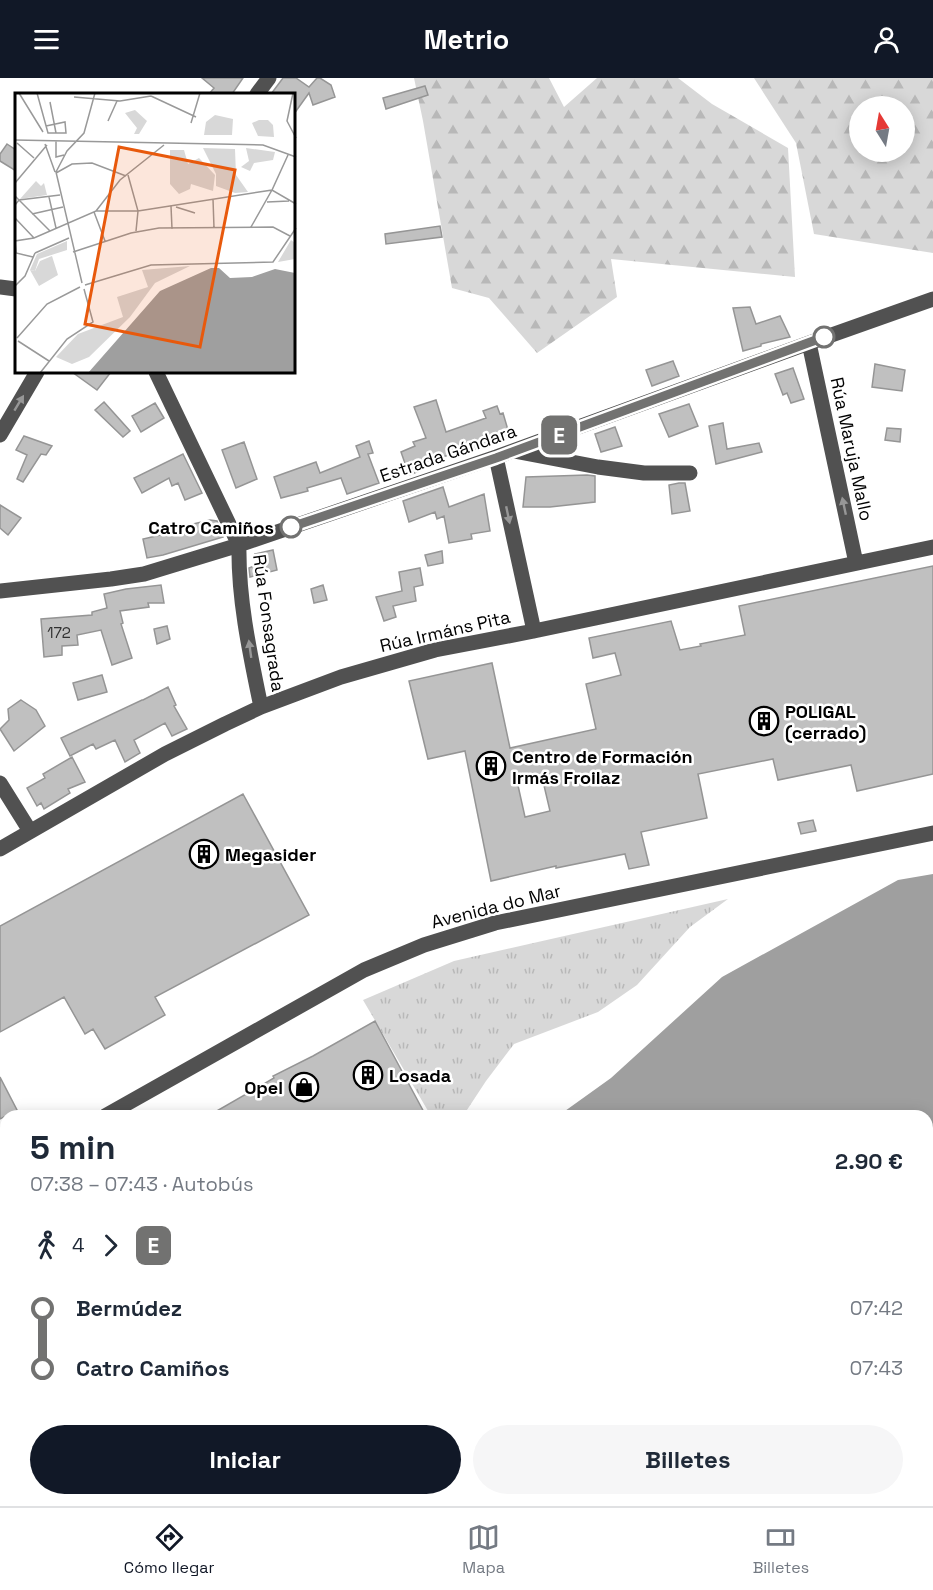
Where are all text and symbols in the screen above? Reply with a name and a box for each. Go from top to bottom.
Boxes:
text: Metrio [424,22,509,57]
icon: menu [30,23,63,56]
icon: person [870,23,903,56]
inset map [15,93,296,374]
north arrow [849,96,915,162]
map controls [849,96,915,162]
unlabelled marker [813,326,835,348]
street label: Rúa Maruja Mallo [826,375,878,523]
one-way arrow [13,395,24,411]
line badge: E [540,416,578,454]
street label: Estrada Gándara [377,419,519,487]
text: E [553,422,565,449]
one-way arrow [839,496,848,515]
one-way arrow [504,505,514,524]
place label: Catro Camiños [148,516,274,539]
marker: Catro Camiños [280,516,302,538]
street label: Rúa Fonsagrada [248,553,290,693]
street label: Rúa Irmáns Pita [377,605,513,657]
house number: 172 [47,623,71,642]
one-way arrow [245,640,254,659]
place label: POLIGAL (cerrado) [785,700,866,744]
building icon: POLIGAL (cerrado) [748,705,780,737]
place label: Centro de Formación Irmás Froilaz [512,745,693,789]
building icon: Centro de Formación Irmás Froilaz [475,750,507,782]
building icon: Megasider [188,838,220,870]
place label: Megasider [225,843,316,866]
street label: Avenida do Mar [429,879,564,933]
building icon: Losada [352,1059,384,1091]
place label: Losada [389,1064,452,1087]
shop icon: Opel [288,1071,320,1103]
place label: Opel [244,1076,283,1099]
text: 5 min [30,1127,115,1169]
text: 2.90 € [835,1147,903,1175]
text: 07:38 – 07:43 · Autobús [30,1171,253,1197]
icon: walk [30,1229,63,1262]
icon: forward [94,1229,127,1262]
text: 4 [72,1232,85,1258]
text: E [148,1232,159,1259]
text: Bermúdez [76,1294,182,1322]
text: 07:42 [850,1295,903,1321]
text: Catro Camiños [76,1354,230,1382]
text: 07:43 [850,1355,903,1381]
button: Iniciar [30,1425,461,1494]
button: Billetes [473,1425,903,1494]
tab: Cómo llegar [124,1521,215,1578]
tab: Mapa [462,1521,505,1578]
tab: Billetes [753,1521,809,1578]

